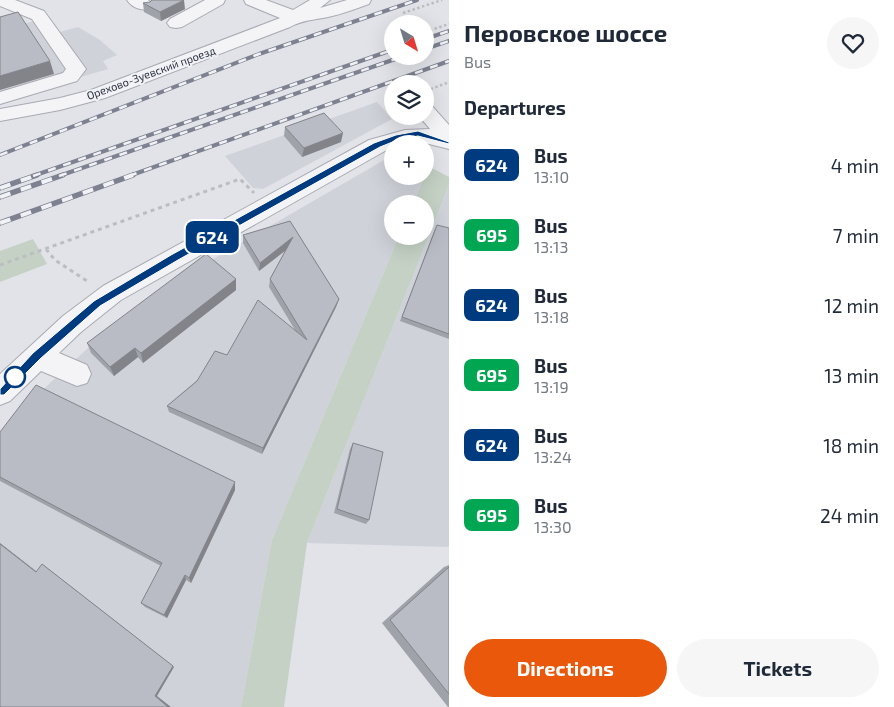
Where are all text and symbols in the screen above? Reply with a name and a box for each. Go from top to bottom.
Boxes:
north arrow [384,15,434,65]
map controls [384,15,434,245]
button: heart [827,17,879,69]
text: Перовское шоссе [464,18,667,47]
street label: Орехово-Зуевский проезд [85,43,218,103]
text: Bus [464,52,491,71]
button: layers [384,75,434,125]
text: Departures [464,96,566,119]
button: + [384,135,434,185]
text: Bus [534,144,568,167]
text: 624 [475,154,508,176]
text: 4 min [831,154,879,177]
text: 13:10 [534,167,569,186]
button: − [384,195,434,245]
text: Bus [534,214,568,237]
line badge: 624 [183,221,241,253]
text: 695 [476,224,507,246]
text: 7 min [833,224,879,247]
text: 624 [196,226,228,248]
text: 13:13 [534,237,568,256]
text: Bus [534,284,568,307]
text: 624 [475,294,508,316]
text: 12 min [824,294,879,317]
text: 13:18 [534,307,569,326]
text: Bus [534,354,568,377]
text: 695 [476,364,507,386]
text: 13 min [824,364,879,387]
unlabelled marker [4,366,26,388]
text: 13:19 [534,377,569,396]
text: Bus [534,424,568,447]
text: 624 [475,434,508,456]
text: 18 min [823,434,879,457]
text: 13:24 [534,447,572,466]
text: Bus [534,494,568,517]
text: 695 [476,504,507,526]
text: 24 min [820,504,879,527]
text: 13:30 [534,517,572,536]
button: Directions [464,639,667,697]
button: Tickets [677,639,879,697]

